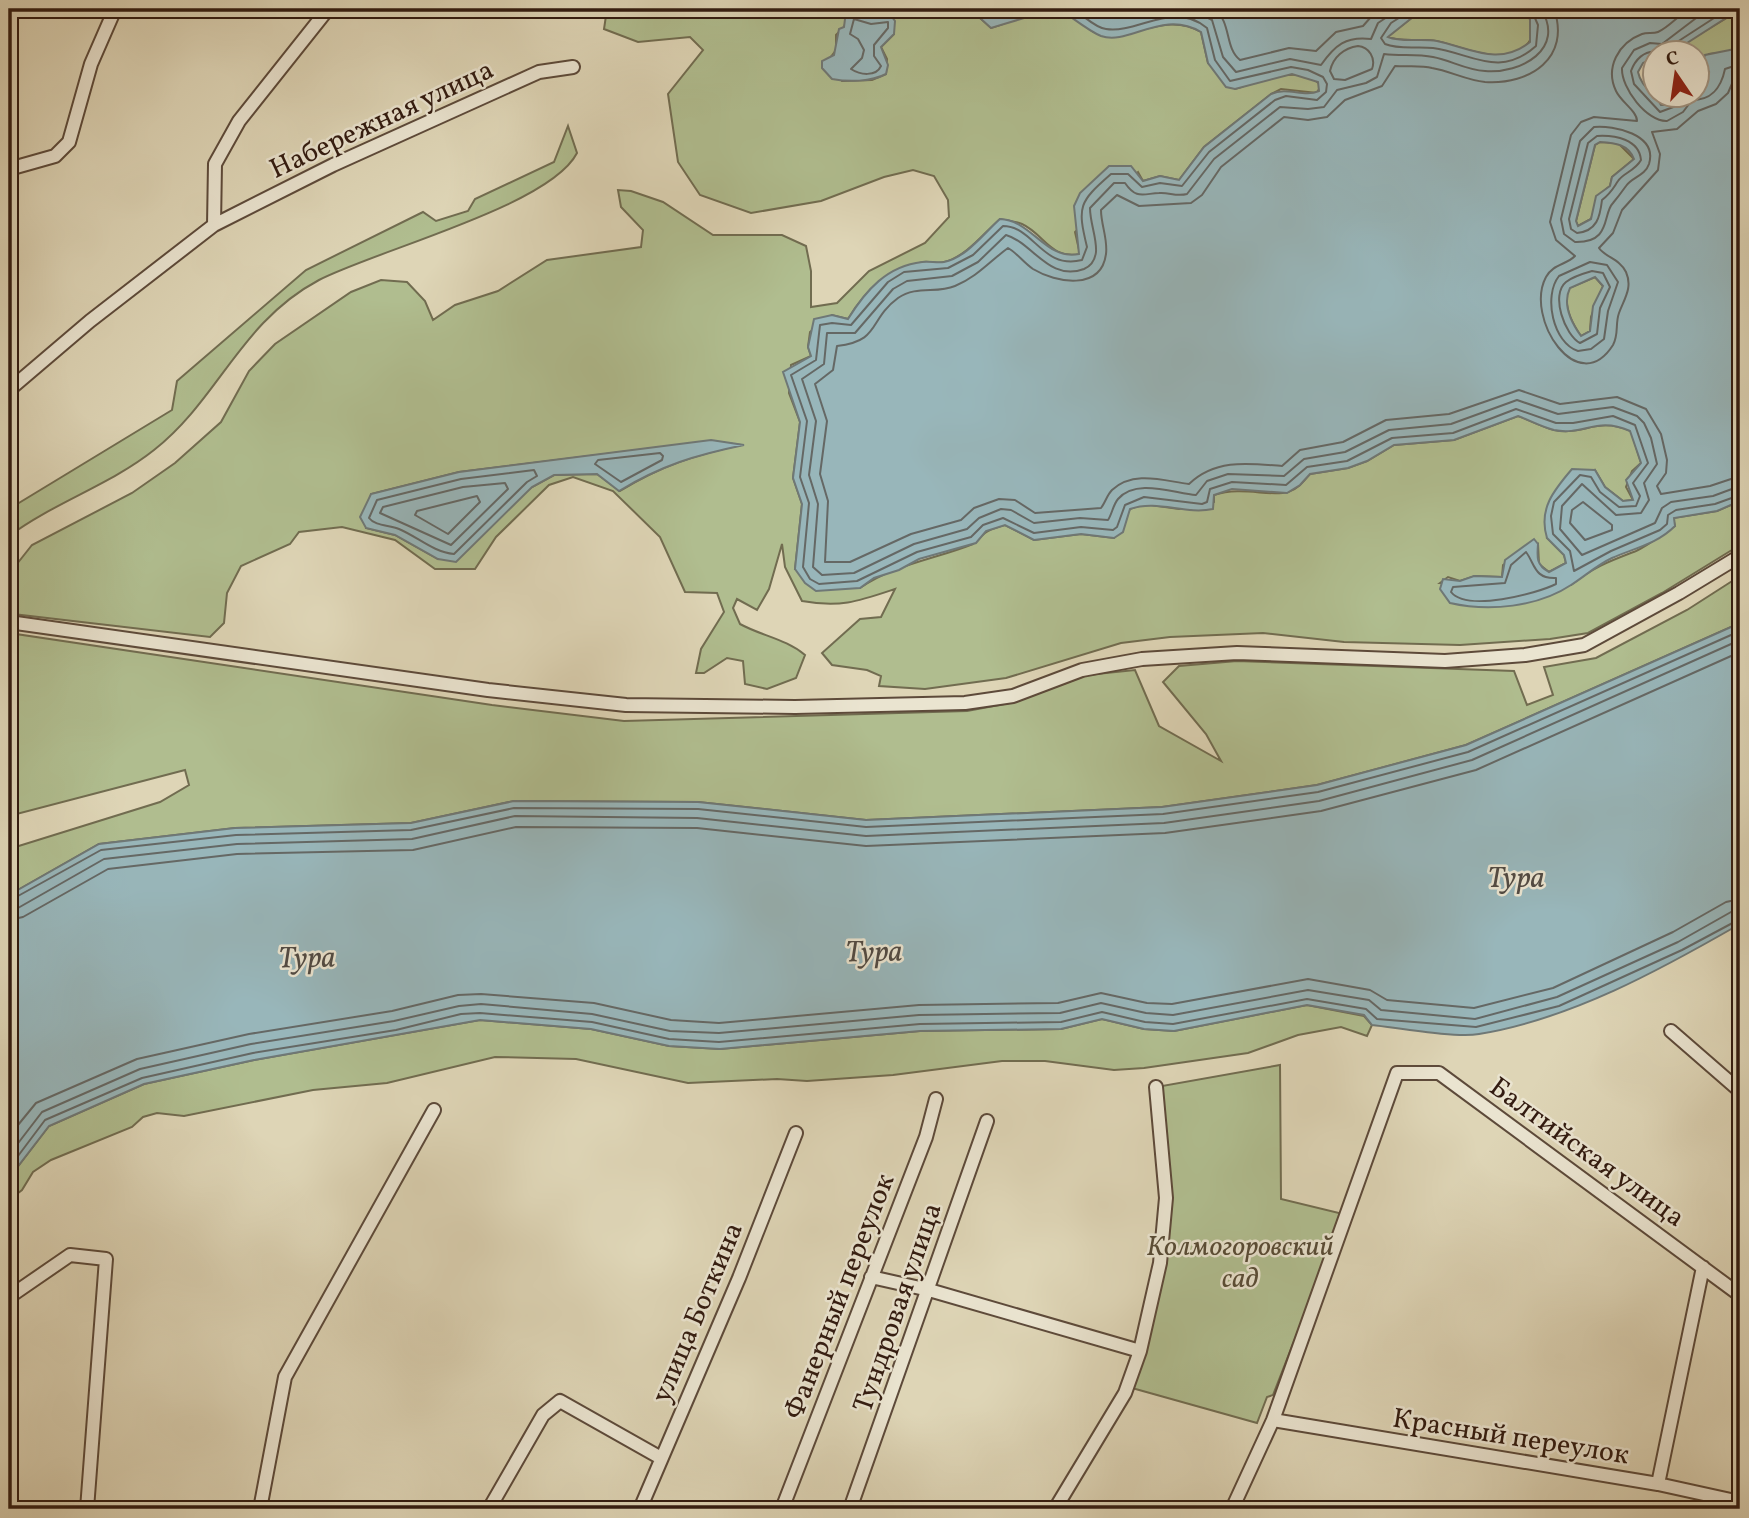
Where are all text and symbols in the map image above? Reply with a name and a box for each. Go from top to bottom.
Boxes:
north arrow [1640,38,1710,108]
text: С [1664,45,1682,73]
street label: Набережная улица [264,51,500,189]
water label: Тура [1487,858,1545,900]
water label: Тура [845,932,903,974]
water label: Тура [278,938,336,980]
street label: Балтийская улица [1481,1069,1692,1237]
street label: Фанерный переулок [775,1168,905,1425]
street label: Тундровая улица [844,1198,953,1418]
street label: улица Боткина [643,1217,754,1409]
park label: Колмогоровский сад [1146,1228,1334,1299]
street label: Красный переулок [1390,1400,1632,1475]

